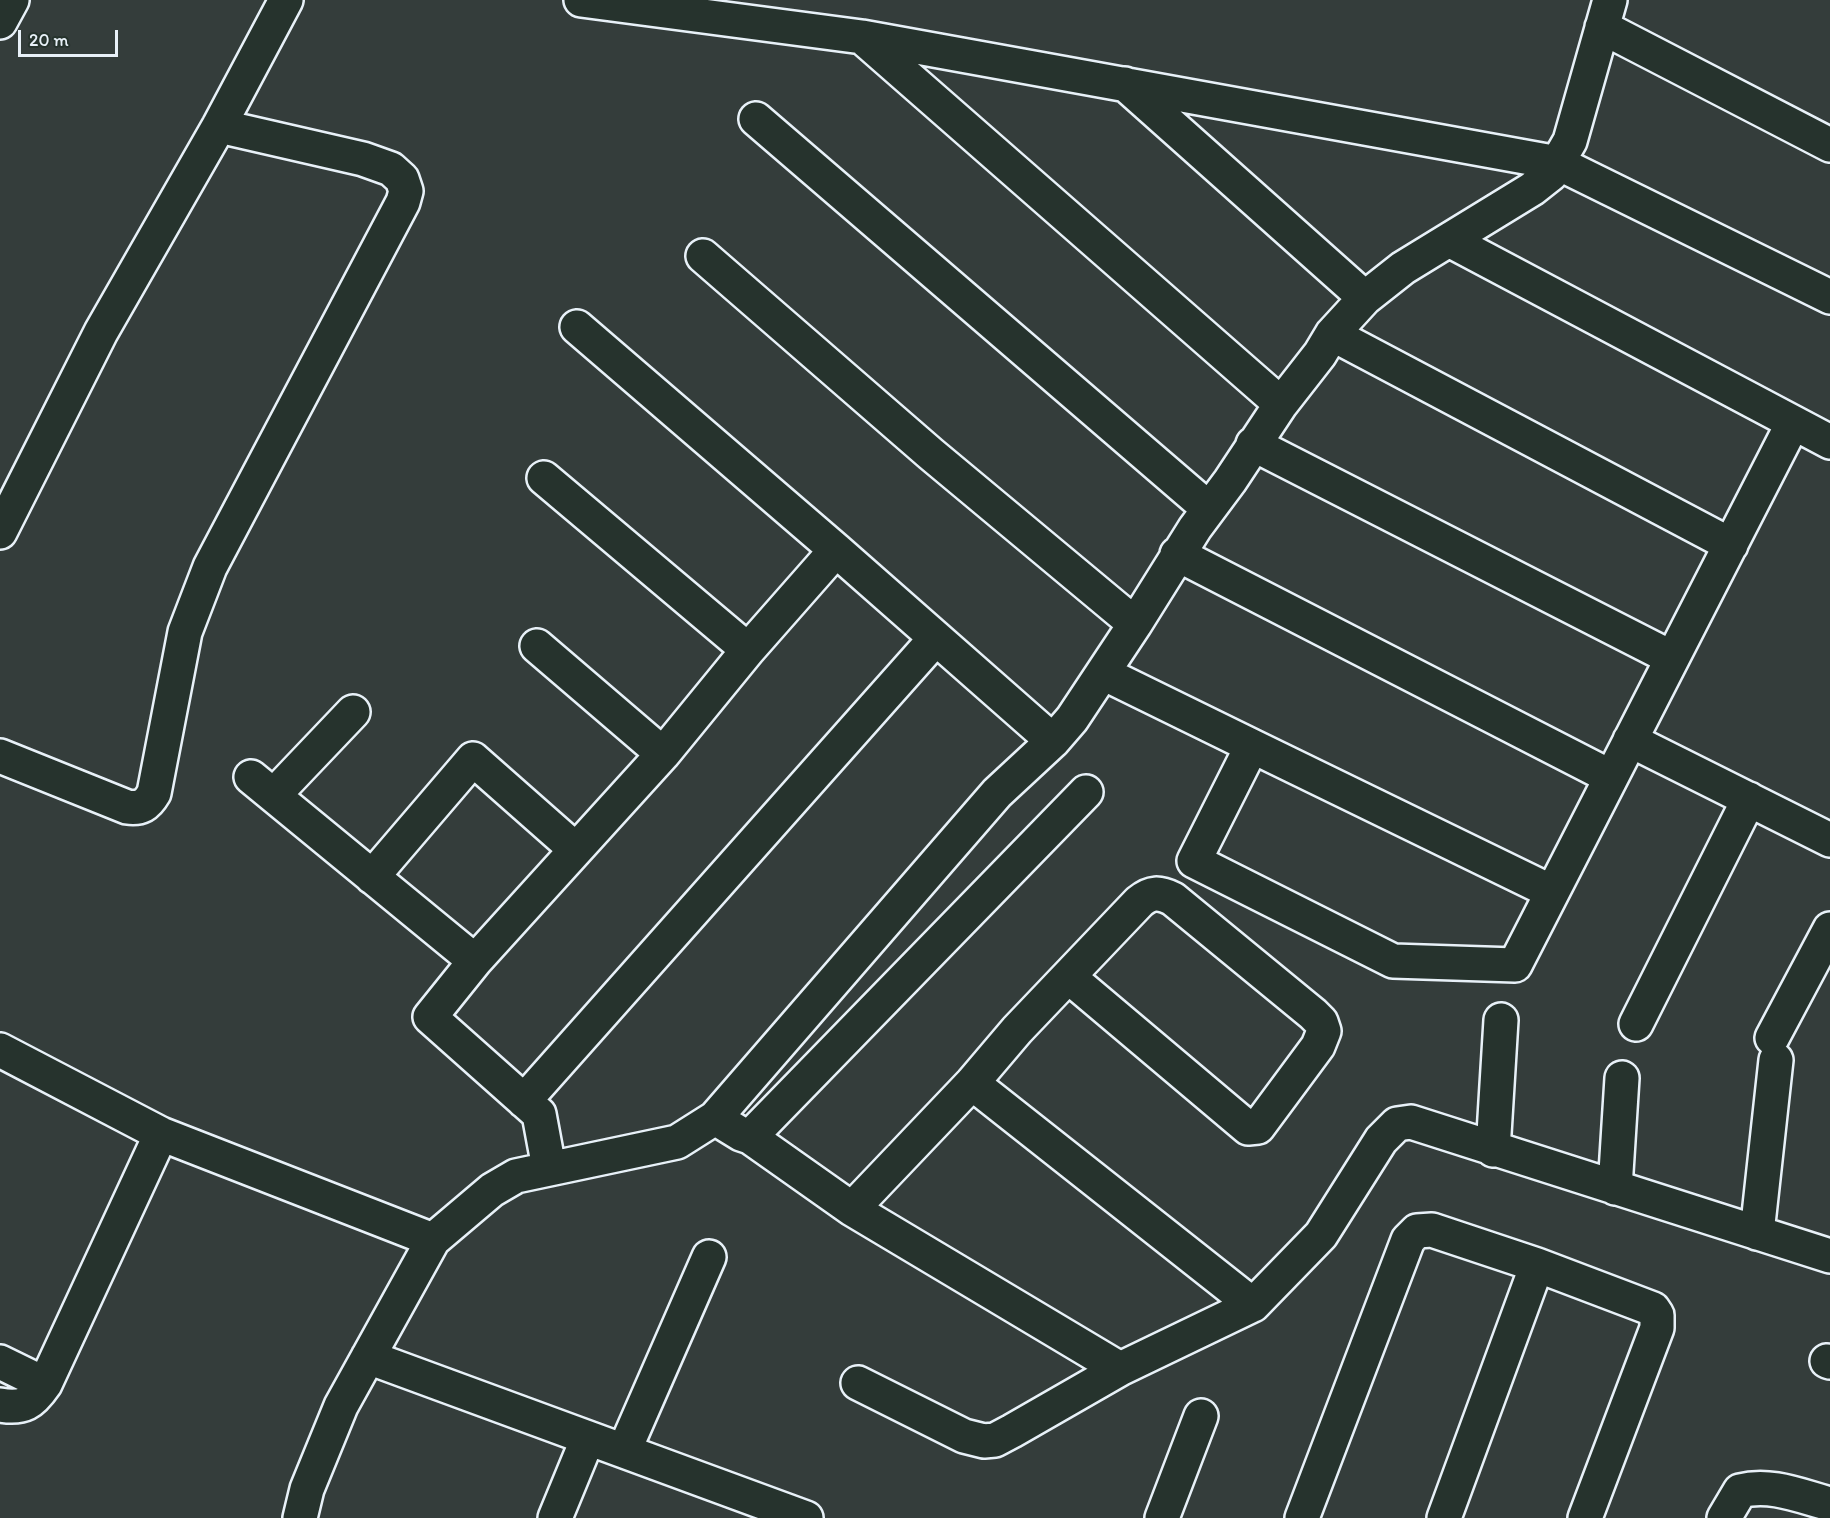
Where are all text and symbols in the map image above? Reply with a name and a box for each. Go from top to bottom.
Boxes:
scale bar [21,18,122,56]
text: 20 m [29,29,69,51]

